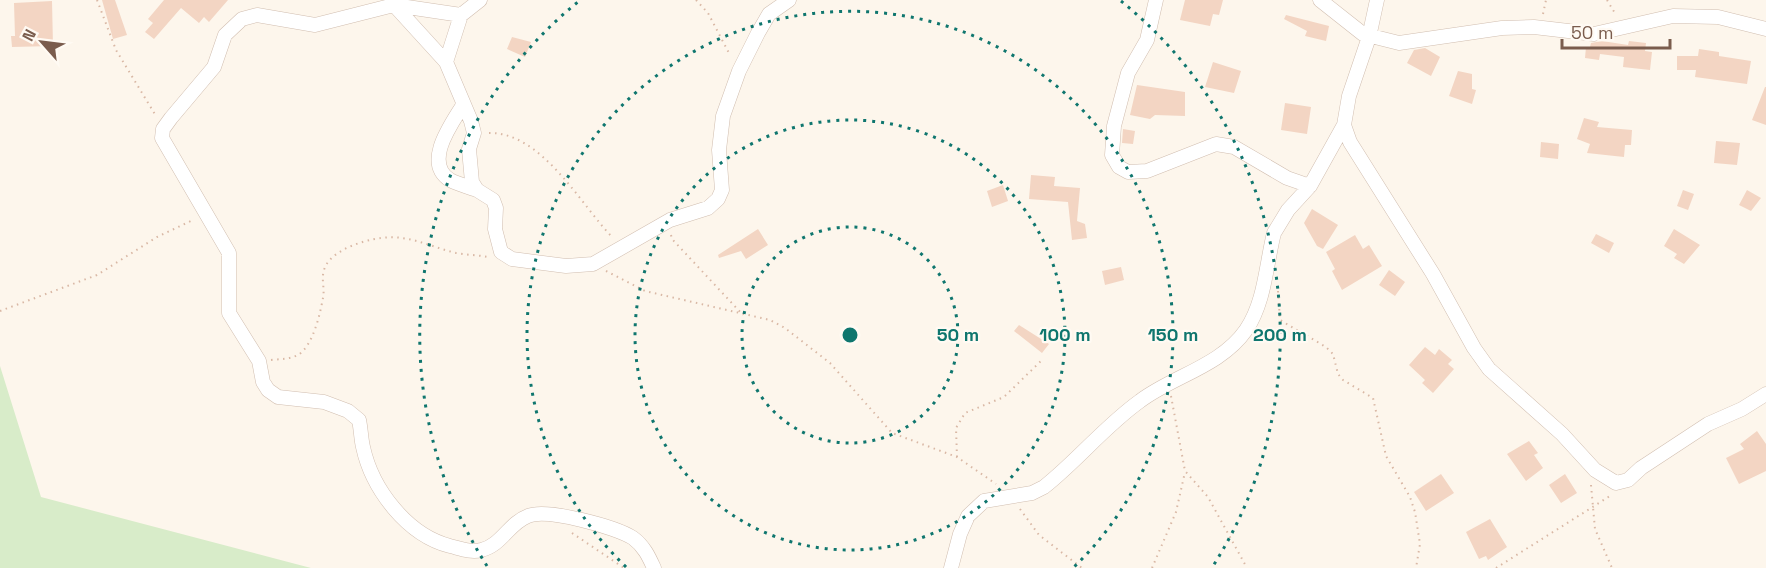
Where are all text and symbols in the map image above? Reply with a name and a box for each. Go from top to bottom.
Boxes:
north arrow [12,12,72,72]
scale bar [1562,12,1670,50]
text: 50 m [1571,21,1613,44]
text: N [17,26,41,45]
text: 50 m [937,323,979,346]
text: 100 m [1039,323,1091,346]
text: 150 m [1148,323,1198,346]
text: 200 m [1253,323,1307,346]
centre of rings [840,325,860,345]

